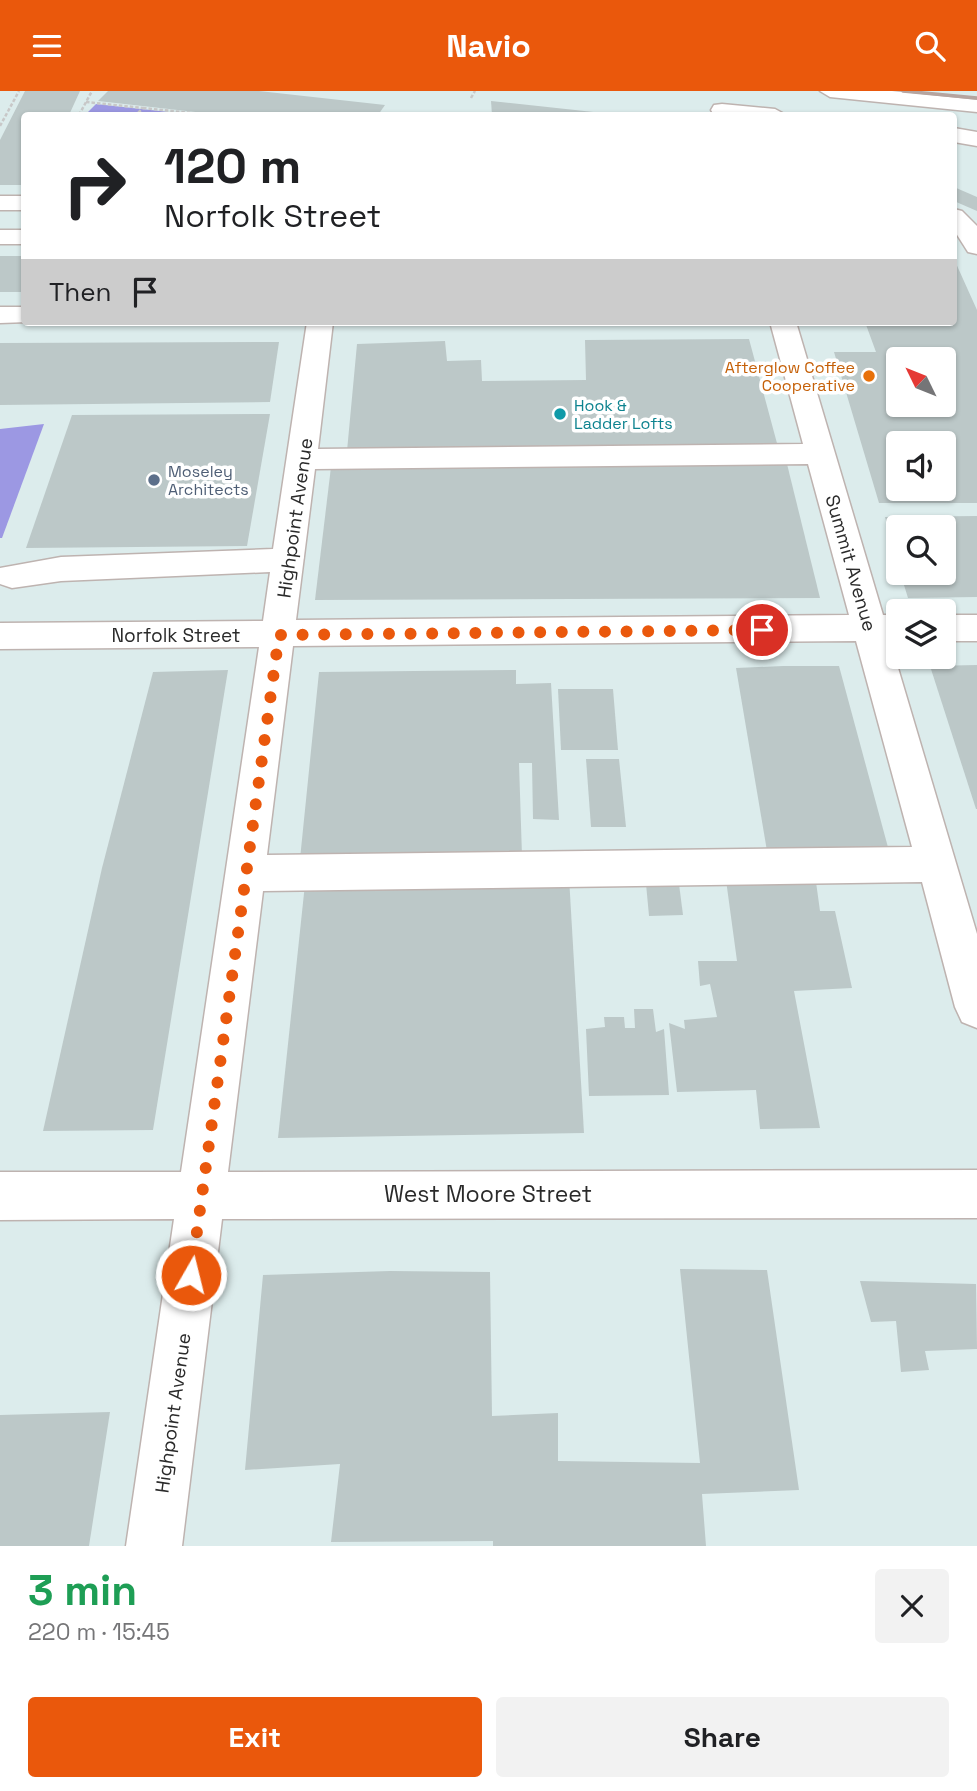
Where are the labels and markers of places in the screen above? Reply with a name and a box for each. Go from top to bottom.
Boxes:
place label: Afterglow Coffee Cooperative [725,357,855,396]
marker: Afterglow Coffee Cooperative [861,368,877,384]
place label: Hook & Ladder Lofts [574,395,673,434]
marker: Hook & Ladder Lofts [552,406,568,422]
place label: Moseley Architects [168,461,249,500]
marker: Moseley Architects [146,472,162,488]
pin [732,600,792,660]

